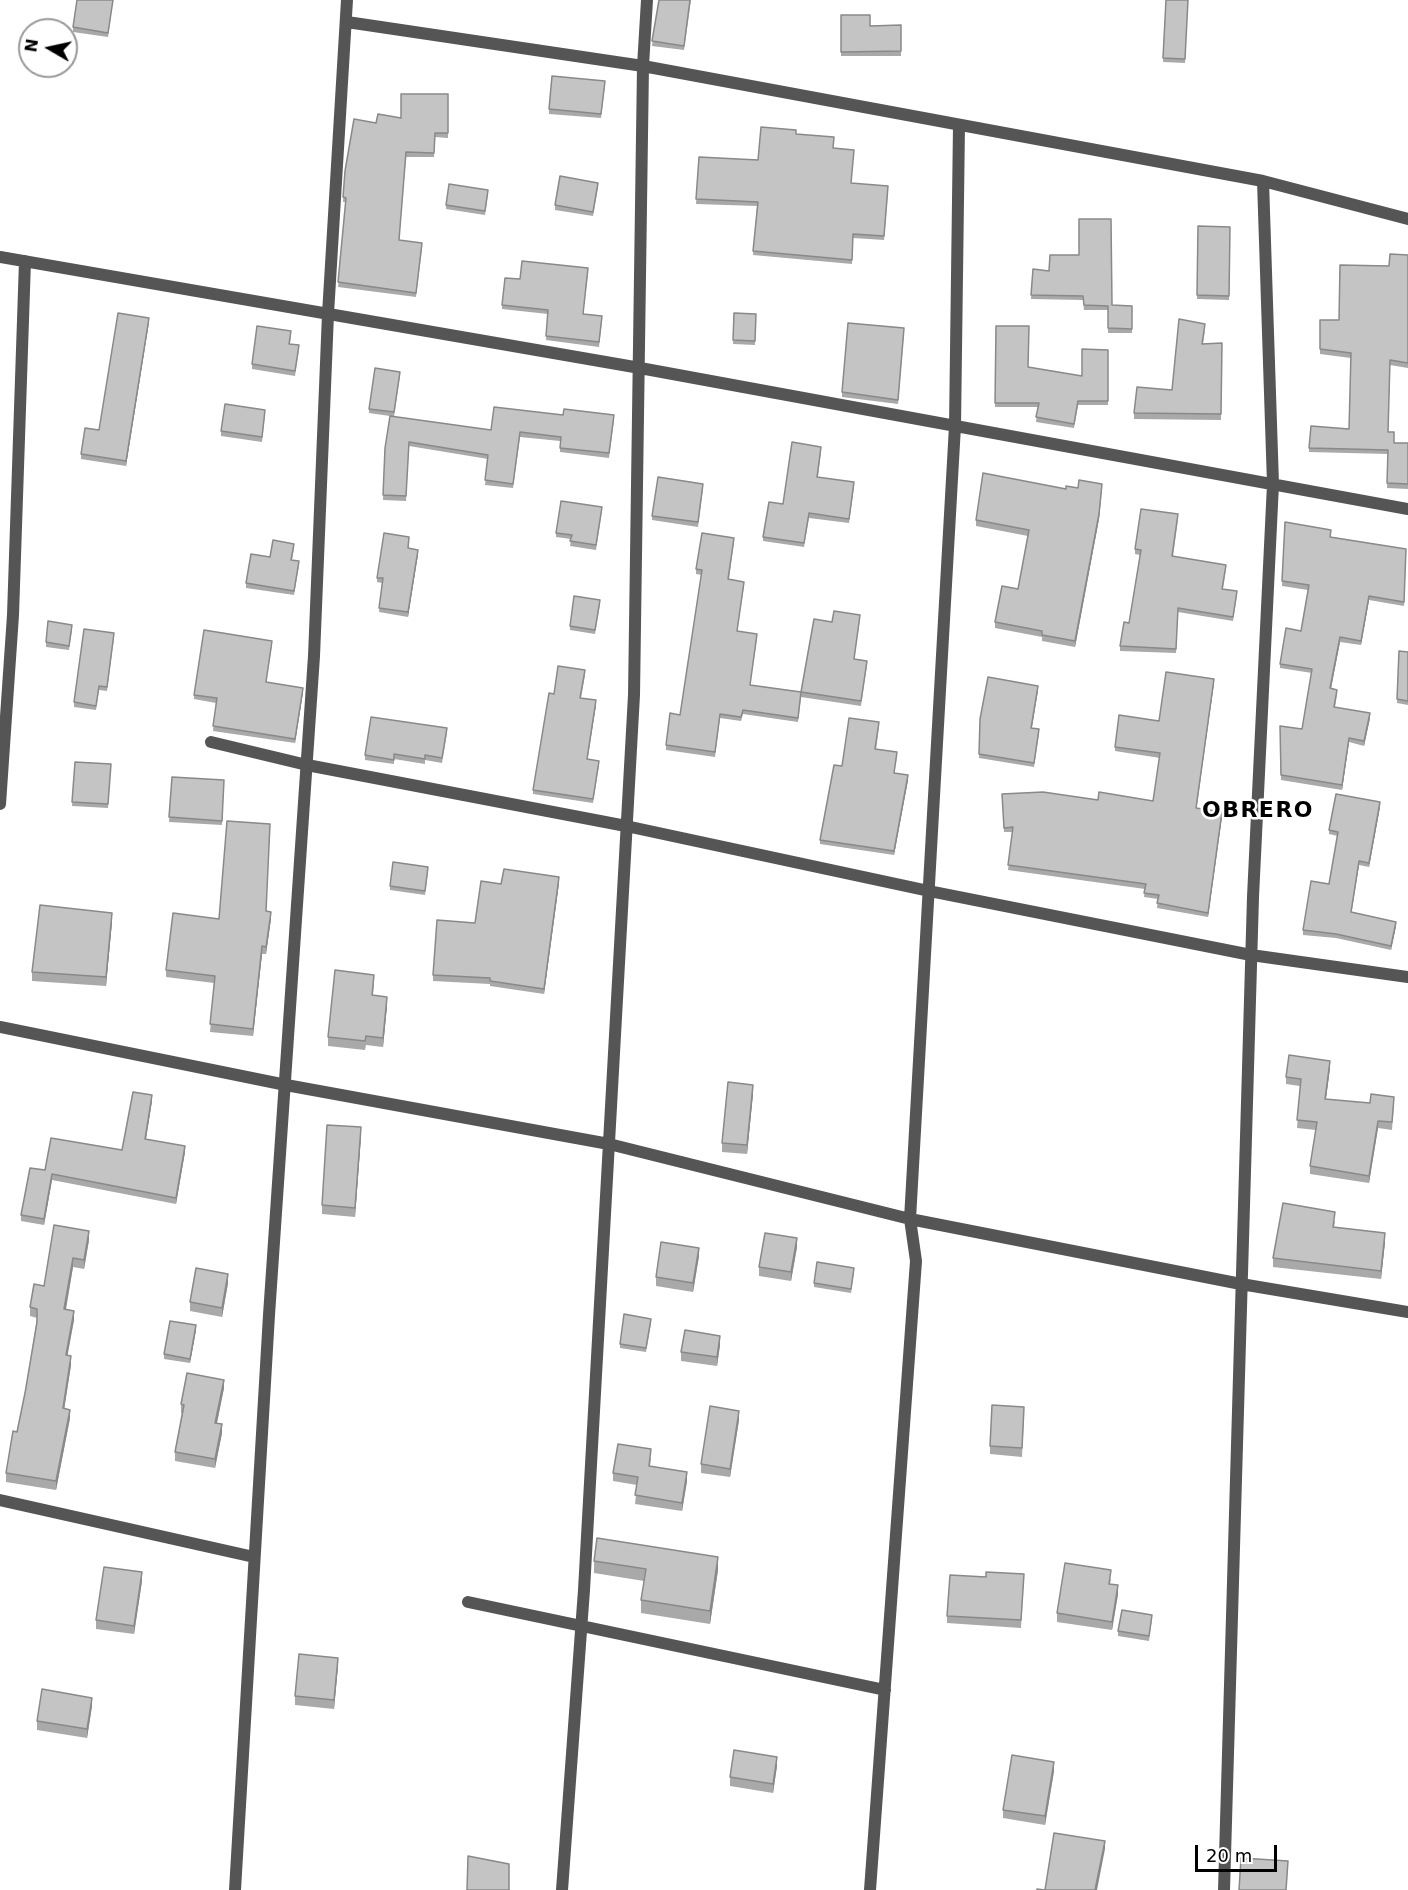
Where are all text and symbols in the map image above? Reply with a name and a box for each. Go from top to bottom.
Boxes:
north arrow [18,18,78,78]
text: N [21,37,42,54]
district label: OBRERO [1202,798,1314,824]
scale bar [1198,1833,1280,1871]
text: 20 m [1206,1845,1252,1866]

